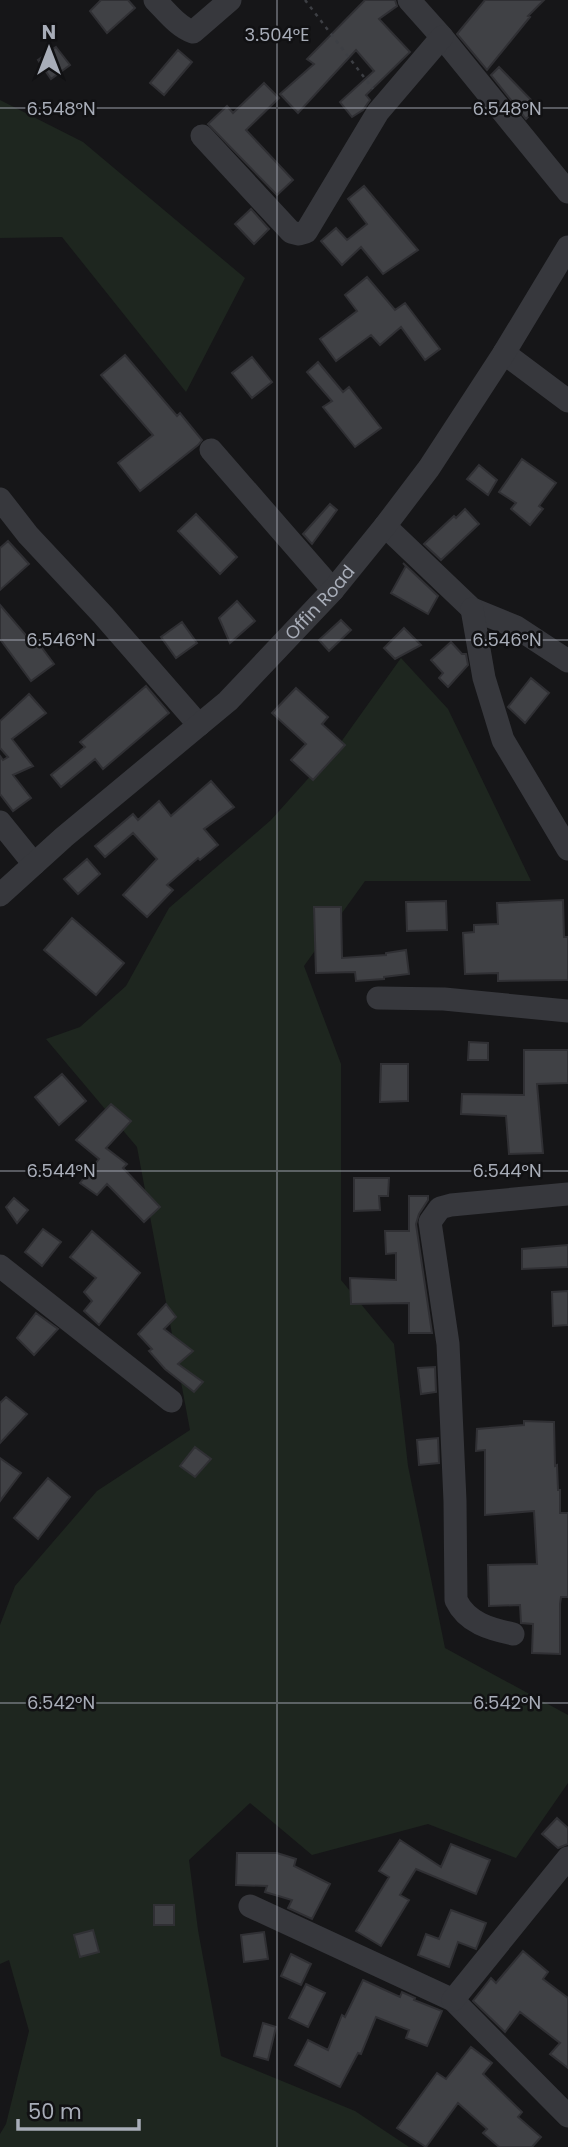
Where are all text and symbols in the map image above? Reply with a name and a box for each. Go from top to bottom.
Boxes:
north arrow [14,14,84,84]
text: N [42,19,56,46]
text: 3.504°E [245,22,309,47]
text: 6.548°N [26,96,96,121]
text: 6.548°N [472,96,542,121]
street label: Offin Road [279,560,360,645]
text: 6.546°N [26,627,96,652]
text: 6.546°N [472,627,542,652]
text: 6.544°N [26,1158,96,1183]
text: 6.544°N [472,1158,542,1183]
text: 6.542°N [27,1690,95,1715]
text: 6.542°N [473,1690,541,1715]
scale bar [18,2088,138,2132]
text: 50 m [28,2097,82,2126]

